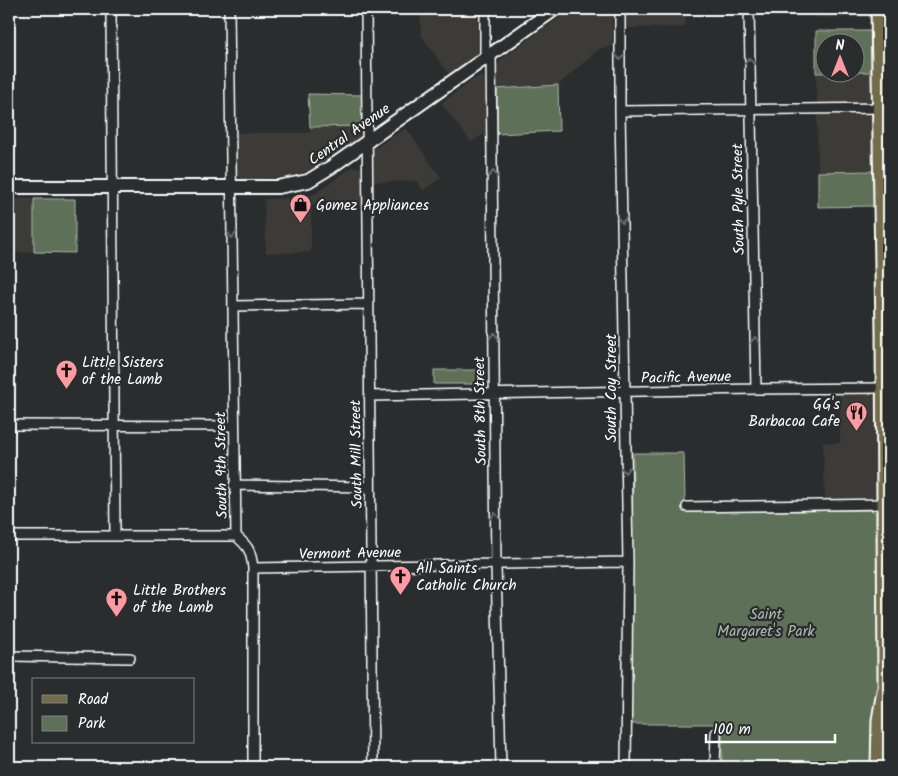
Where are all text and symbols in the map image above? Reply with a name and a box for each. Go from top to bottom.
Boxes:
north arrow [816,32,866,82]
text: N [836,35,845,57]
one-way arrow [615,54,625,62]
one-way arrow [744,57,754,64]
street label: Central Avenue [304,97,396,172]
street label: South Pyle Street [726,143,752,255]
one-way arrow [488,169,498,177]
shop icon: Gomez Appliances [288,193,312,224]
place label: Gomez Appliances [316,194,429,218]
one-way arrow [617,216,627,224]
one-way arrow [227,232,237,240]
one-way arrow [489,332,499,340]
street label: South Coy Street [600,333,624,442]
one-way arrow [750,336,760,344]
place label: Little Sisters of the Lamb [82,351,164,392]
street label: South 8th Street [468,356,494,466]
church icon: Little Sisters of the Lamb [54,359,78,390]
street label: Pacific Avenue [641,365,732,391]
place label: GG's Barbacoa Cafe [749,393,841,434]
street label: South Mill Street [344,399,370,509]
restaurant icon: GG's Barbacoa Cafe [844,401,868,432]
street label: South 9th Street [209,411,235,519]
one-way arrow [620,466,631,474]
one-way arrow [490,512,500,520]
street label: Vermont Avenue [299,541,402,567]
place label: All Saints Catholic Church [416,557,517,598]
church icon: All Saints Catholic Church [388,565,412,596]
place label: Little Brothers of the Lamb [133,579,227,620]
church icon: Little Brothers of the Lamb [105,587,129,618]
park label: Saint Margaret's Park [717,603,816,644]
legend [32,678,195,744]
text: Road [78,688,109,712]
scale bar [706,711,834,743]
text: Park [78,712,106,736]
text: 100 m [713,718,751,742]

